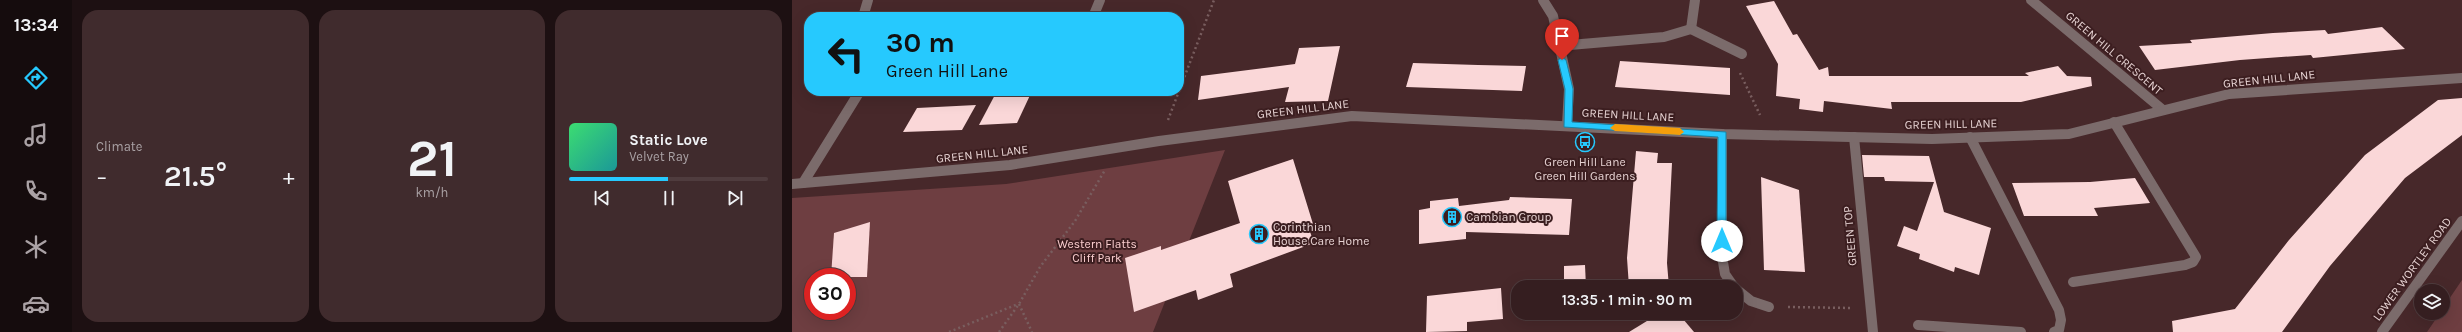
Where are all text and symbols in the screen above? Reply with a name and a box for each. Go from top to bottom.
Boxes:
street label: GREEN HILL CRESCENT [2063,8,2165,98]
text: 13:34 [14,14,58,36]
pin [1545,19,1579,60]
icon: arrive [1551,25,1573,47]
text: 30 m [886,26,955,59]
icon: left [820,28,872,80]
text: Green Hill Lane [886,60,1008,82]
icon: directions [22,64,50,92]
street label: GREEN HILL LANE [2222,67,2316,91]
street label: GREEN HILL LANE [1256,96,1350,122]
street label: GREEN HILL LANE [1581,106,1675,124]
street label: GREEN HILL LANE [1905,116,1997,132]
icon: music [22,121,50,149]
text: 21 [407,128,457,189]
text: Static Love [629,131,708,149]
bus stop icon: Green Hill Lane Green Hill Gardens [1574,131,1596,153]
text: Climate [96,139,142,154]
street label: GREEN HILL LANE [935,142,1029,166]
text: Velvet Ray [629,149,689,164]
place label: Green Hill Lane Green Hill Gardens [1534,155,1636,183]
text: 21.5° [164,158,227,194]
text: − [96,164,108,190]
text: + [283,164,295,190]
icon: phone [22,177,50,205]
text: km/h [416,185,448,200]
icon: previous [591,187,613,209]
icon: pause [658,187,680,209]
icon: next [724,187,746,209]
street label: GREEN TOP [1840,205,1860,267]
building icon: Cambian Group [1441,206,1463,228]
place label: Cambian Group [1466,210,1551,224]
street label: LOWER WORTLEY ROAD [2370,214,2454,324]
place label: Corinthian House Care Home [1273,220,1369,248]
position arrow [1701,220,1743,262]
building icon: Corinthian House Care Home [1248,223,1270,245]
icon: climate [22,233,50,261]
park label: Western Flatts Cliff Park [1057,237,1137,265]
speed limit sign: 30 [804,268,856,320]
map controls [2414,284,2450,320]
button: layers [2414,284,2450,320]
icon: car [22,290,50,318]
text: 13:35 · 1 min · 90 m [1562,291,1692,309]

